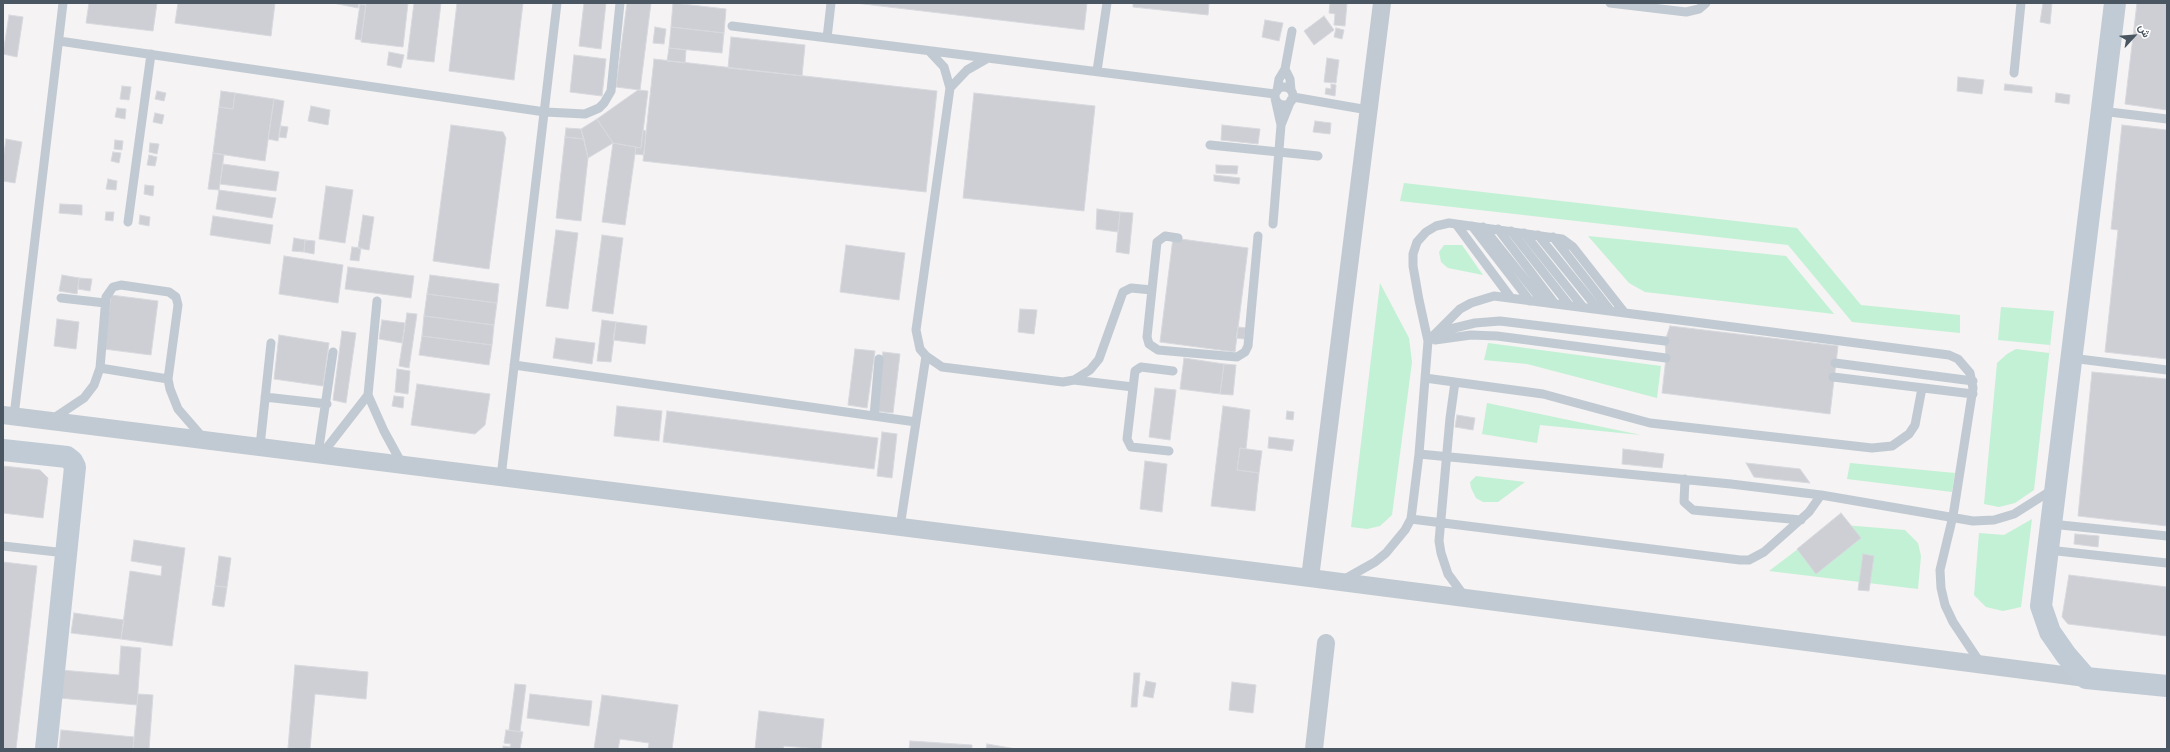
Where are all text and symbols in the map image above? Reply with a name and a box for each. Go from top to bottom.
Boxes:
north arrow [2114,16,2154,56]
text: ش [2136,22,2153,39]

